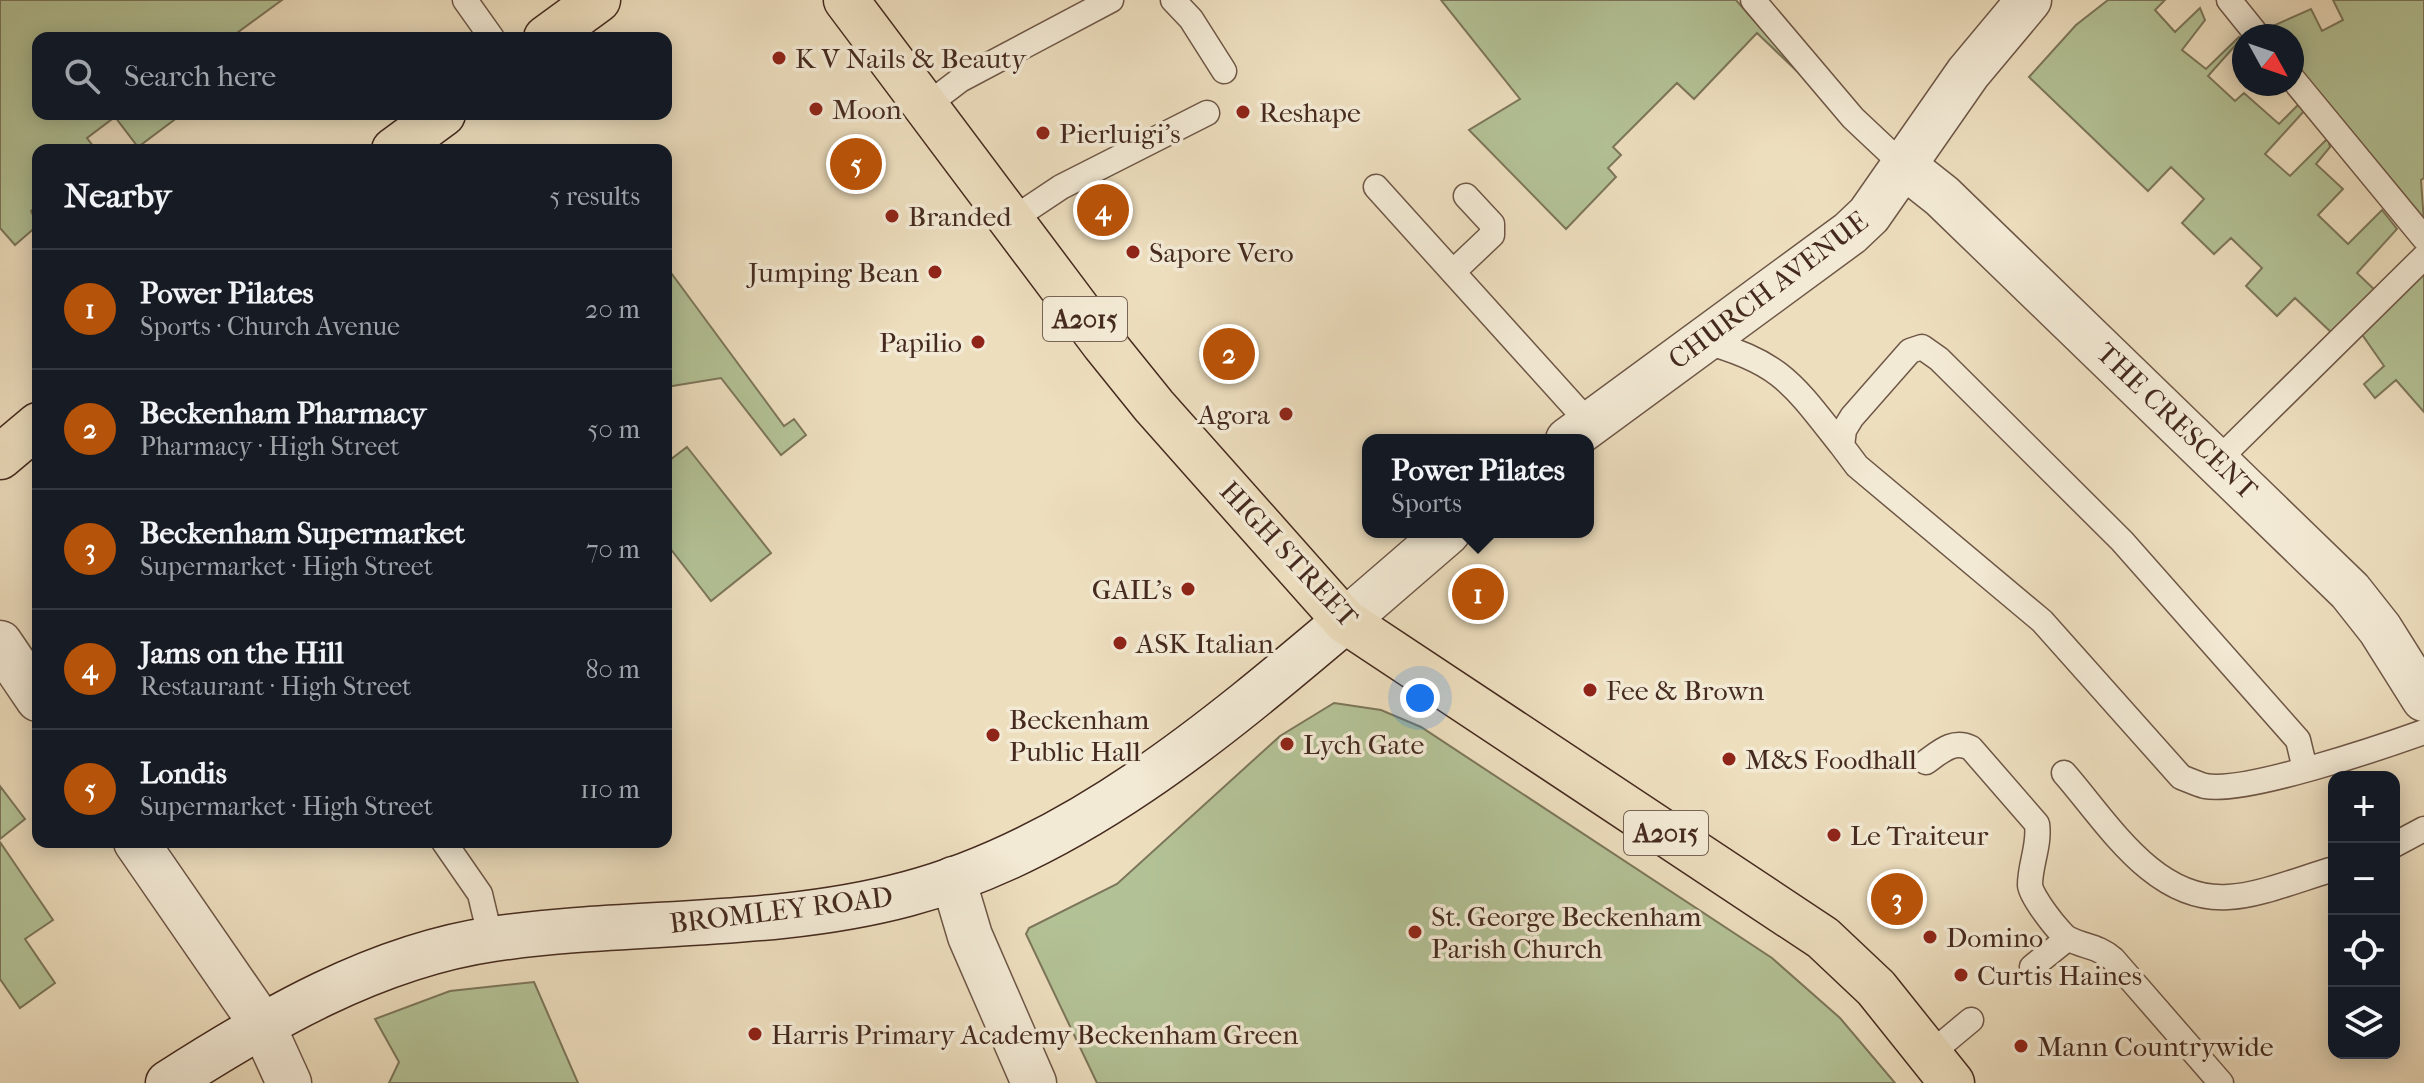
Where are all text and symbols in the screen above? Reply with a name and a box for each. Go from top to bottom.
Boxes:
north arrow [2232,24,2304,96]
search box [32,32,672,120]
place label: K V Nails & Beauty [795,42,1027,75]
marker: K V Nails & Beauty [770,49,788,67]
icon: search [60,54,104,98]
text: Search here [124,59,276,94]
place label: Moon [832,93,902,126]
place label: Reshape [1259,96,1361,129]
marker: Moon [807,100,825,118]
marker: Reshape [1234,103,1252,121]
place label: Pierluigi's [1059,117,1181,150]
marker: Pierluigi's [1034,124,1052,142]
pin: 5 [830,134,882,194]
text: Nearby [64,176,171,216]
pin: 4 [1077,180,1129,240]
text: 5 results [549,181,640,212]
place label: Branded [908,200,1012,233]
street label: CHURCH AVENUE [1662,204,1874,376]
marker: Branded [883,207,901,225]
place label: Sapore Vero [1149,236,1294,269]
marker: Sapore Vero [1124,243,1142,261]
place label: Jumping Bean [746,256,919,289]
marker: Jumping Bean [926,263,944,281]
text: Power Pilates [140,276,314,311]
text: 1 [85,294,95,325]
text: 20 m [585,294,640,325]
road number: A2015 [1043,297,1127,341]
text: Sports · Church Avenue [140,311,400,342]
pin: 2 [1203,324,1255,384]
place label: Papilio [879,326,962,359]
marker: Papilio [969,333,987,351]
street label: THE CRESCENT [2090,336,2265,507]
text: Beckenham Pharmacy [140,396,426,431]
place label: Agora [1197,398,1271,431]
marker: Agora [1277,405,1295,423]
text: 2 [83,414,97,445]
text: 50 m [587,414,640,445]
text: Pharmacy · High Street [140,431,399,462]
popup [1362,434,1594,538]
text: Power Pilates [1391,453,1565,488]
street label: HIGH STREET [1213,474,1366,635]
text: Sports [1391,488,1462,519]
text: Beckenham Supermarket [140,516,465,551]
text: 3 [85,534,95,565]
text: 70 m [586,534,640,565]
text: Supermarket · High Street [140,551,433,582]
pin: 1 [1452,564,1504,624]
place label: GAIL's [1092,573,1172,606]
marker: GAIL's [1179,580,1197,598]
place label: ASK Italian [1135,627,1274,660]
marker: ASK Italian [1111,634,1129,652]
text: Jams on the Hill [140,636,344,671]
text: 4 [82,654,98,685]
text: 80 m [585,654,640,685]
text: Restaurant · High Street [140,671,411,702]
place label: Fee & Brown [1606,674,1764,707]
your location [1400,678,1440,718]
marker: Fee & Brown [1581,681,1599,699]
place label: Beckenham Public Hall [1009,703,1150,768]
marker: Beckenham Public Hall [984,726,1002,744]
place label: Lych Gate [1303,728,1424,761]
marker: Lych Gate [1278,735,1296,753]
place label: M&S Foodhall [1745,743,1917,776]
marker: M&S Foodhall [1720,750,1738,768]
text: Londis [140,756,227,791]
map controls [2328,771,2400,1059]
button: + [2328,771,2400,843]
text: 5 [84,774,96,805]
text: 110 m [580,774,640,805]
text: Supermarket · High Street [140,791,433,822]
road number: A2015 [1624,811,1708,855]
place label: Le Traiteur [1850,819,1988,852]
marker: Le Traiteur [1825,826,1843,844]
button: − [2328,843,2400,915]
pin: 3 [1871,869,1923,929]
street label: BROMLEY ROAD [668,880,894,940]
place label: St. George Beckenham Parish Church [1431,900,1702,965]
button: locate [2328,915,2400,987]
place label: Domino [1946,921,2043,954]
marker: St. George Beckenham Parish Church [1406,923,1424,941]
marker: Domino [1921,928,1939,946]
place label: Curtis Haines [1977,959,2142,992]
marker: Curtis Haines [1952,966,1970,984]
button: layers [2328,987,2400,1059]
place label: Harris Primary Academy Beckenham Green [771,1018,1298,1051]
marker: Harris Primary Academy Beckenham Green [746,1025,764,1043]
place label: Mann Countrywide [2037,1030,2274,1063]
marker: Mann Countrywide [2012,1037,2030,1055]

